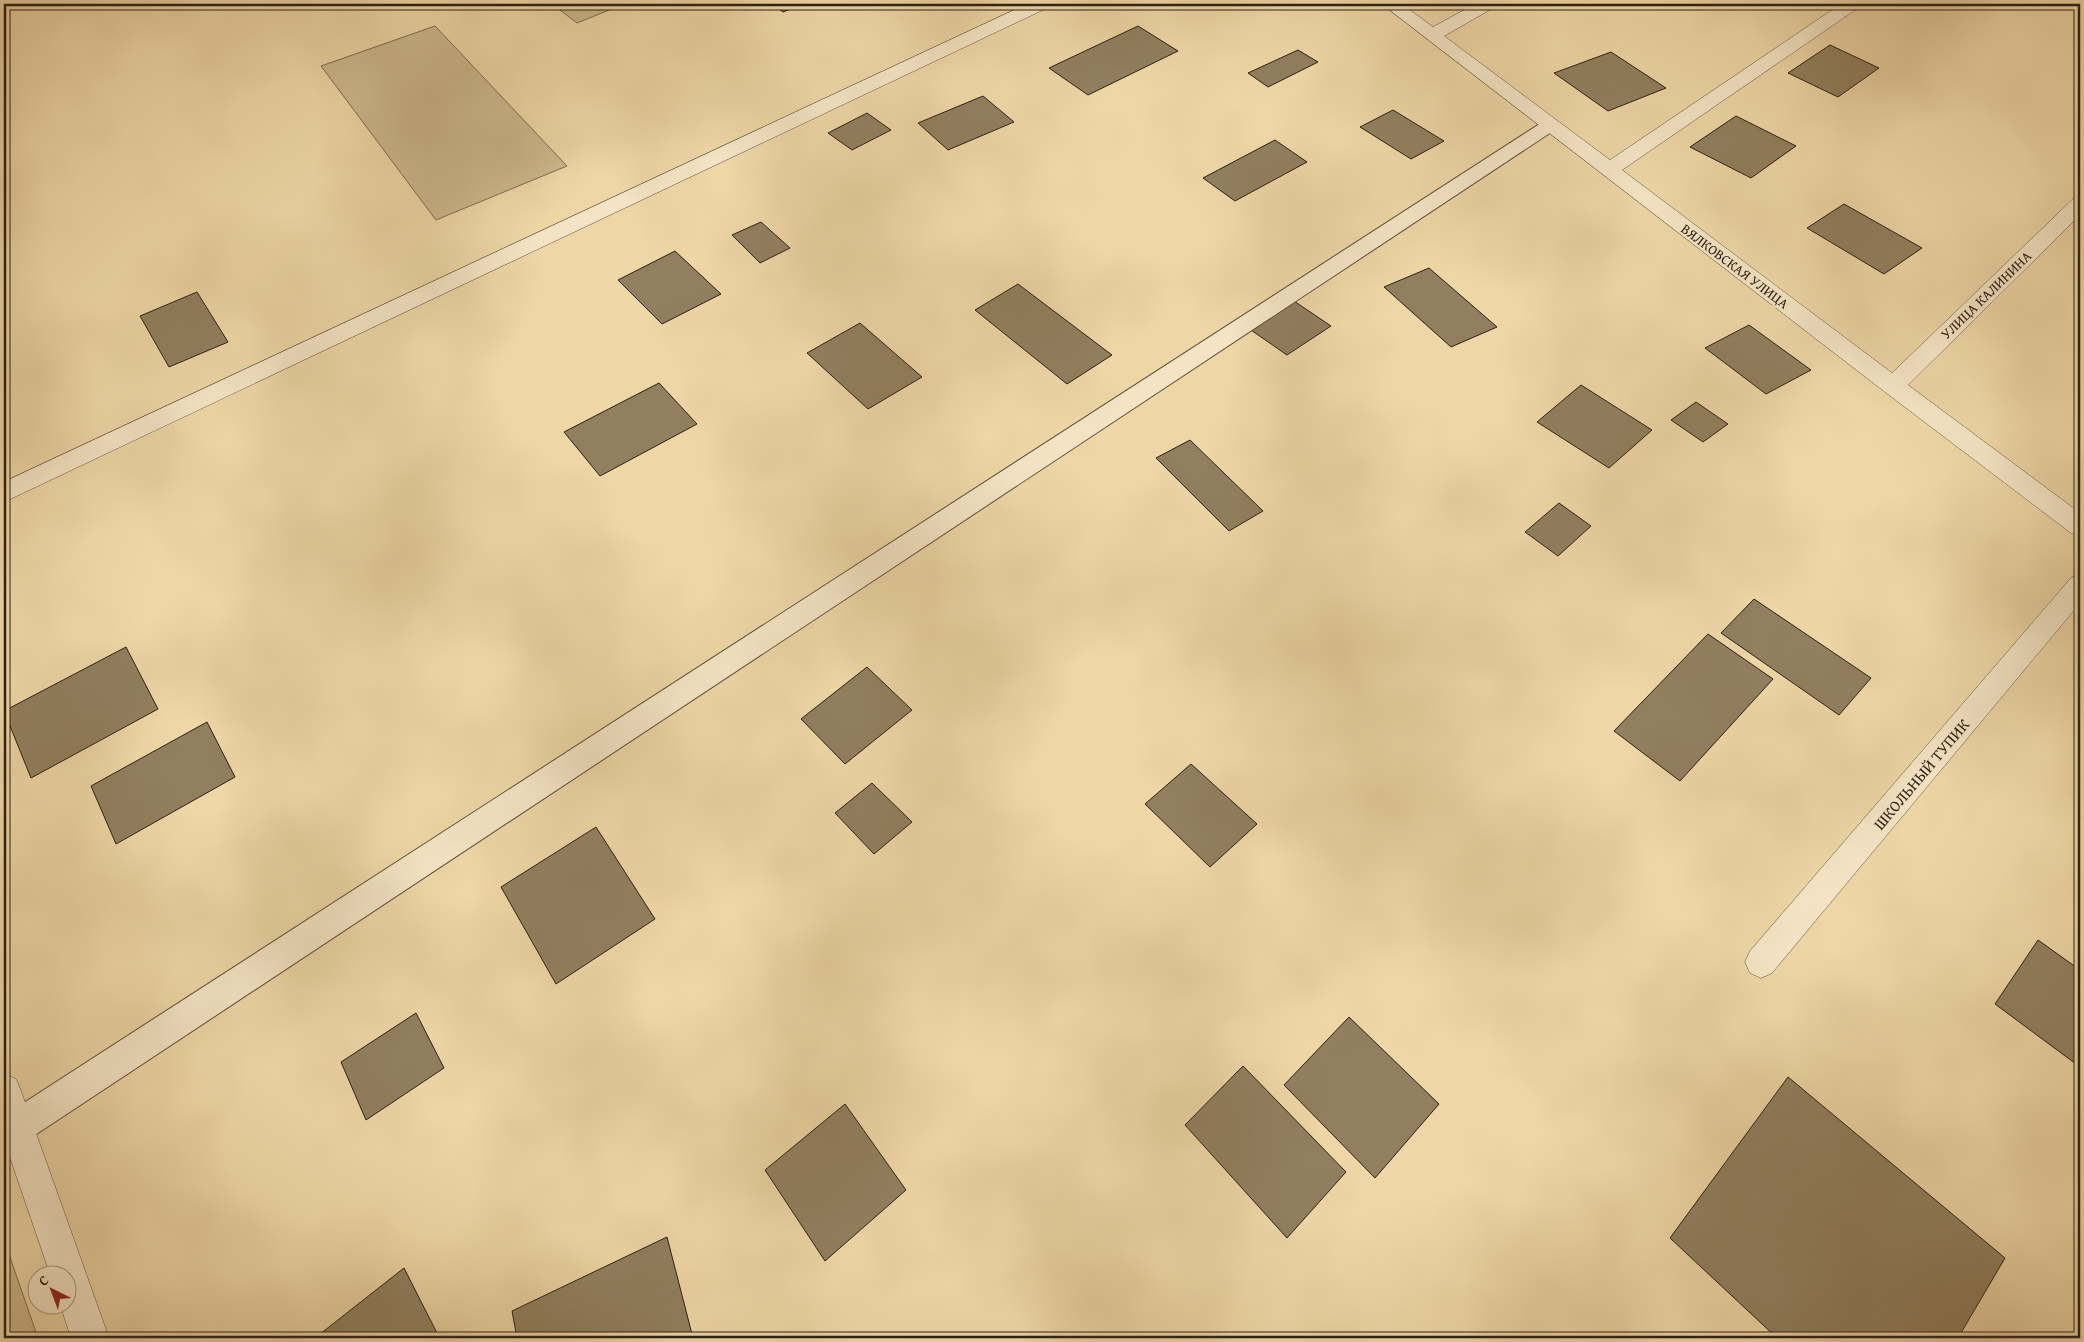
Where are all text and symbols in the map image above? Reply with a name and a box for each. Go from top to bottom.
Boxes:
street label: ВЯЛКОВСКАЯ УЛИЦА [1677,219,1794,314]
street label: УЛИЦА КАЛИНИНА [1936,246,2036,344]
street label: ШКОЛЬНЫЙ ТУПИК [1867,713,1975,835]
north arrow [28,1264,78,1314]
text: С [34,1270,53,1290]

